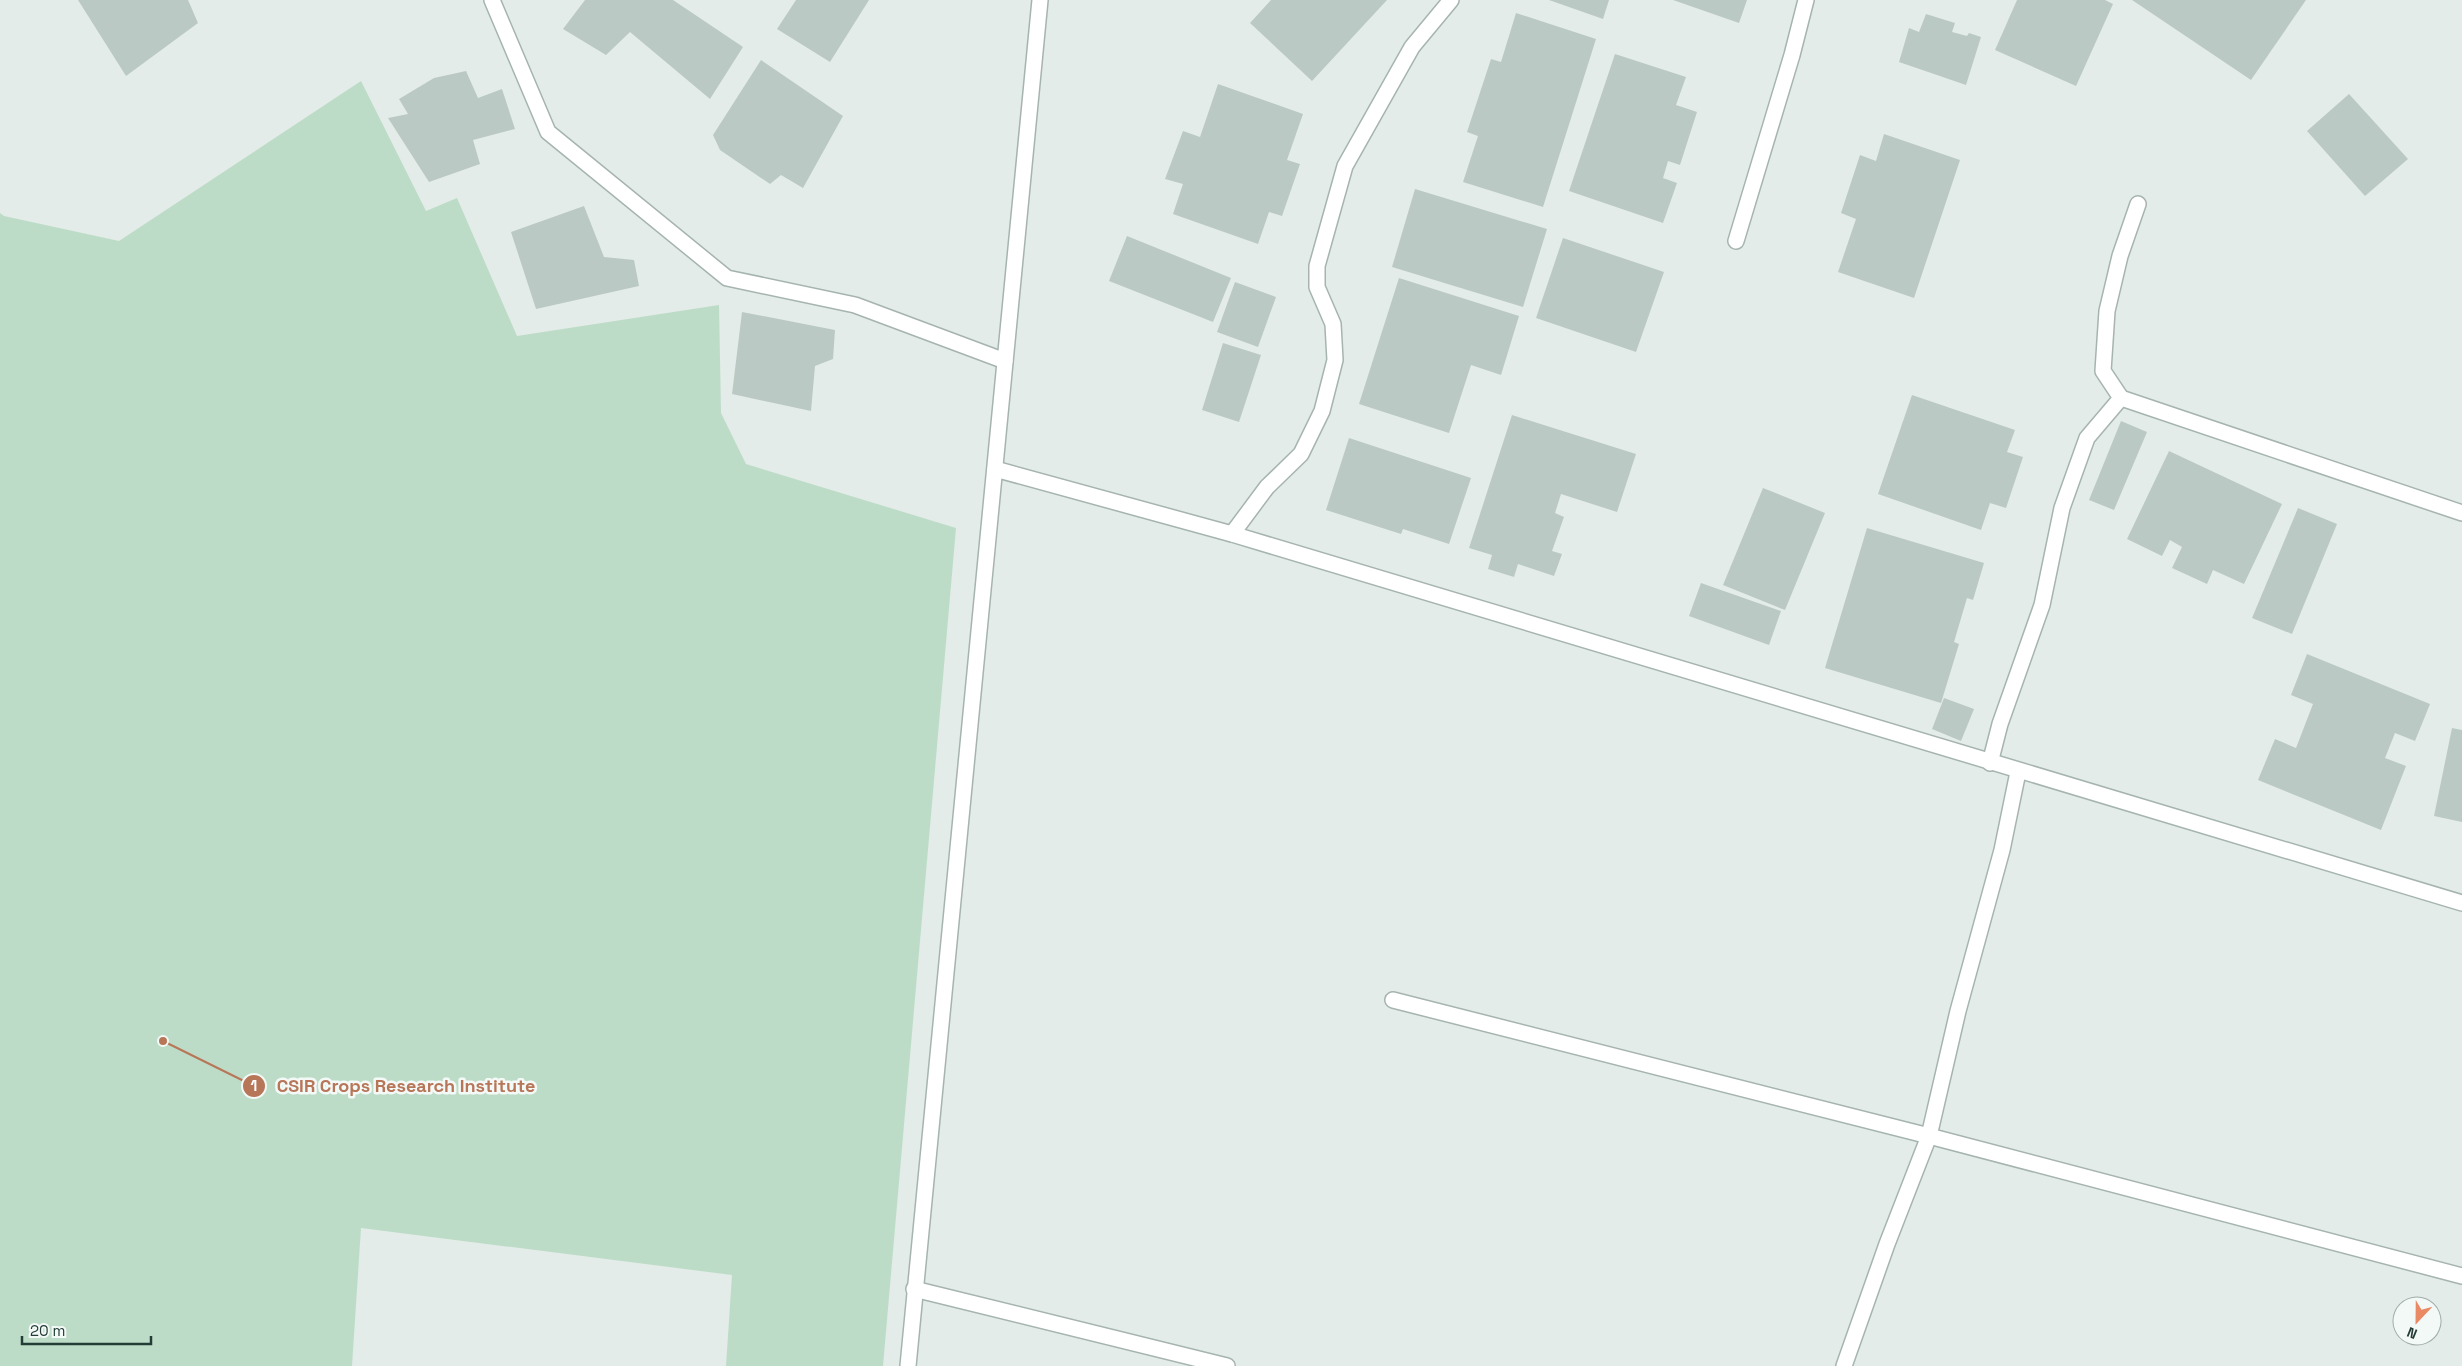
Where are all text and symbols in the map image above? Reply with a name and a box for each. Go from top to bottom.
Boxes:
callout: CSIR Crops Research Institute [242,1069,546,1102]
text: CSIR Crops Research Institute [277,1074,535,1097]
text: 1 [251,1076,257,1095]
north arrow [2392,1296,2442,1346]
scale bar [22,1314,151,1346]
text: 20 m [30,1321,65,1340]
text: N [2404,1323,2420,1343]

